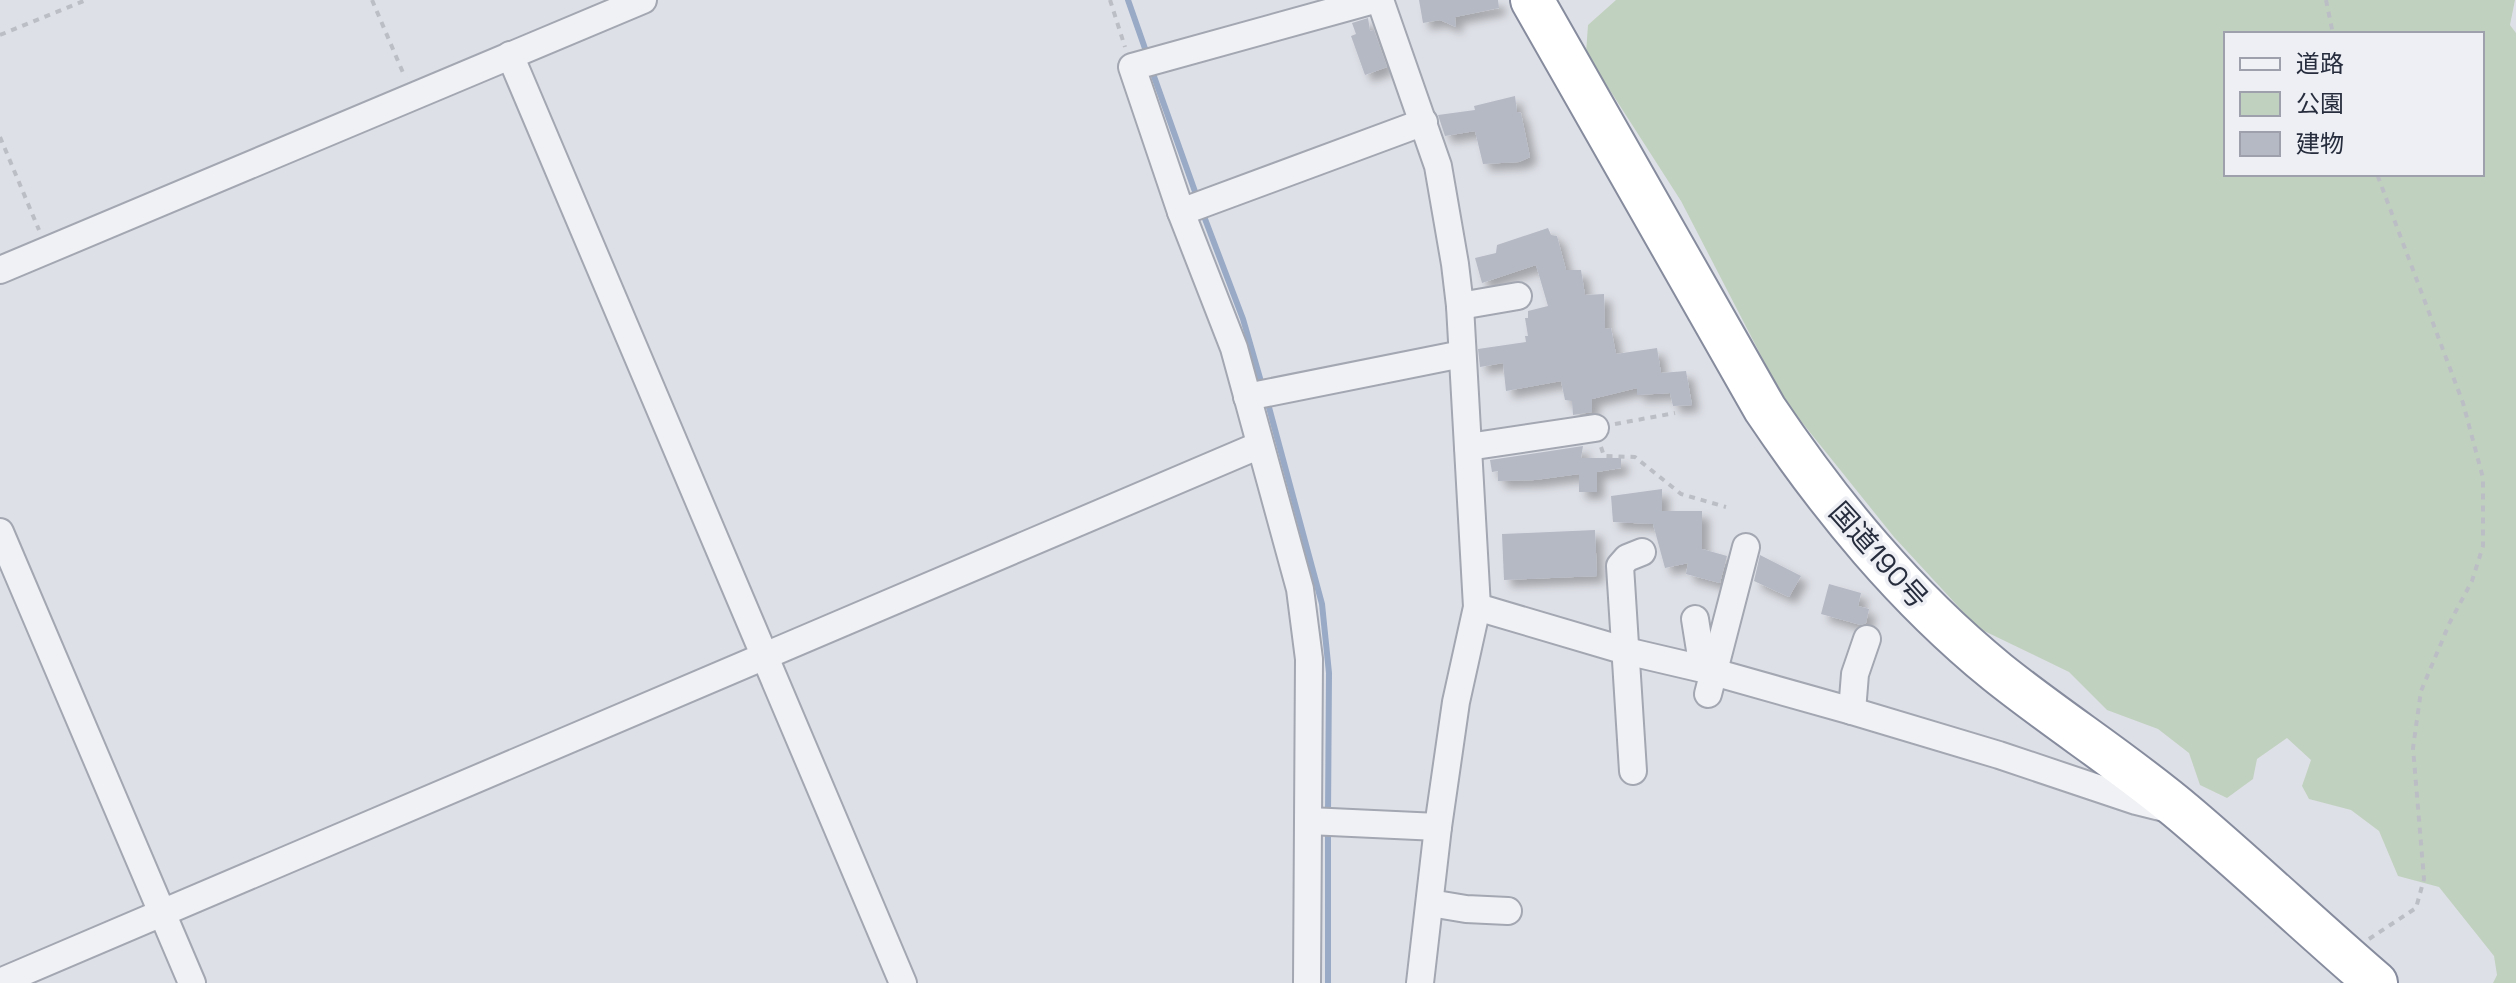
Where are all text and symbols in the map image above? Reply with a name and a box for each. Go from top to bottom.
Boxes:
legend [2224,32,2484,176]
text: 道路 [2296,48,2344,79]
text: 公園 [2296,88,2344,119]
text: 建物 [2296,128,2344,159]
street label: 国道190号 [1822,494,1936,616]

